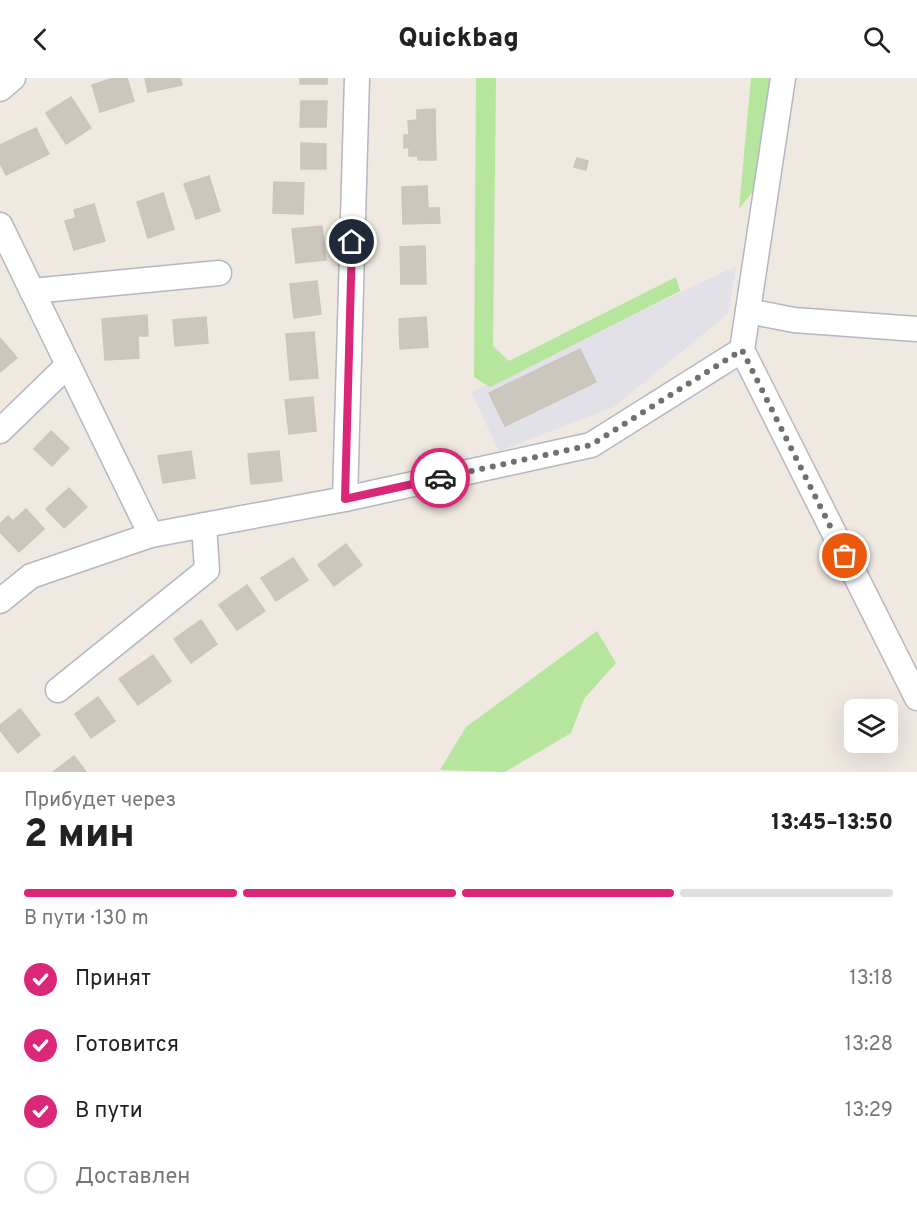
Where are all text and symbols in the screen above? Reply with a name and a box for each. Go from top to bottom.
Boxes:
text: Quickbag [398,22,519,56]
icon: back [24,23,57,56]
icon: search [860,23,893,56]
pin [326,216,377,267]
icon: home [335,225,368,258]
courier [410,448,470,508]
icon: car [424,462,457,495]
pin [819,530,870,581]
icon: bag [828,539,861,572]
map controls [844,699,898,753]
button: layers [844,699,898,753]
text: Прибудет через [24,788,176,814]
text: 13:45–13:50 [771,810,893,837]
text: 2 мин [24,812,135,861]
text: В пути · 130 m [24,906,149,932]
icon: check [24,963,57,996]
text: Принят [75,966,151,993]
text: 13:18 [849,966,893,992]
icon: check [24,1029,57,1062]
text: Готовится [75,1032,179,1059]
text: 13:28 [845,1032,893,1058]
icon: check [24,1095,57,1128]
text: В пути [75,1098,143,1125]
text: 13:29 [845,1098,893,1124]
text: Доставлен [75,1164,190,1191]

